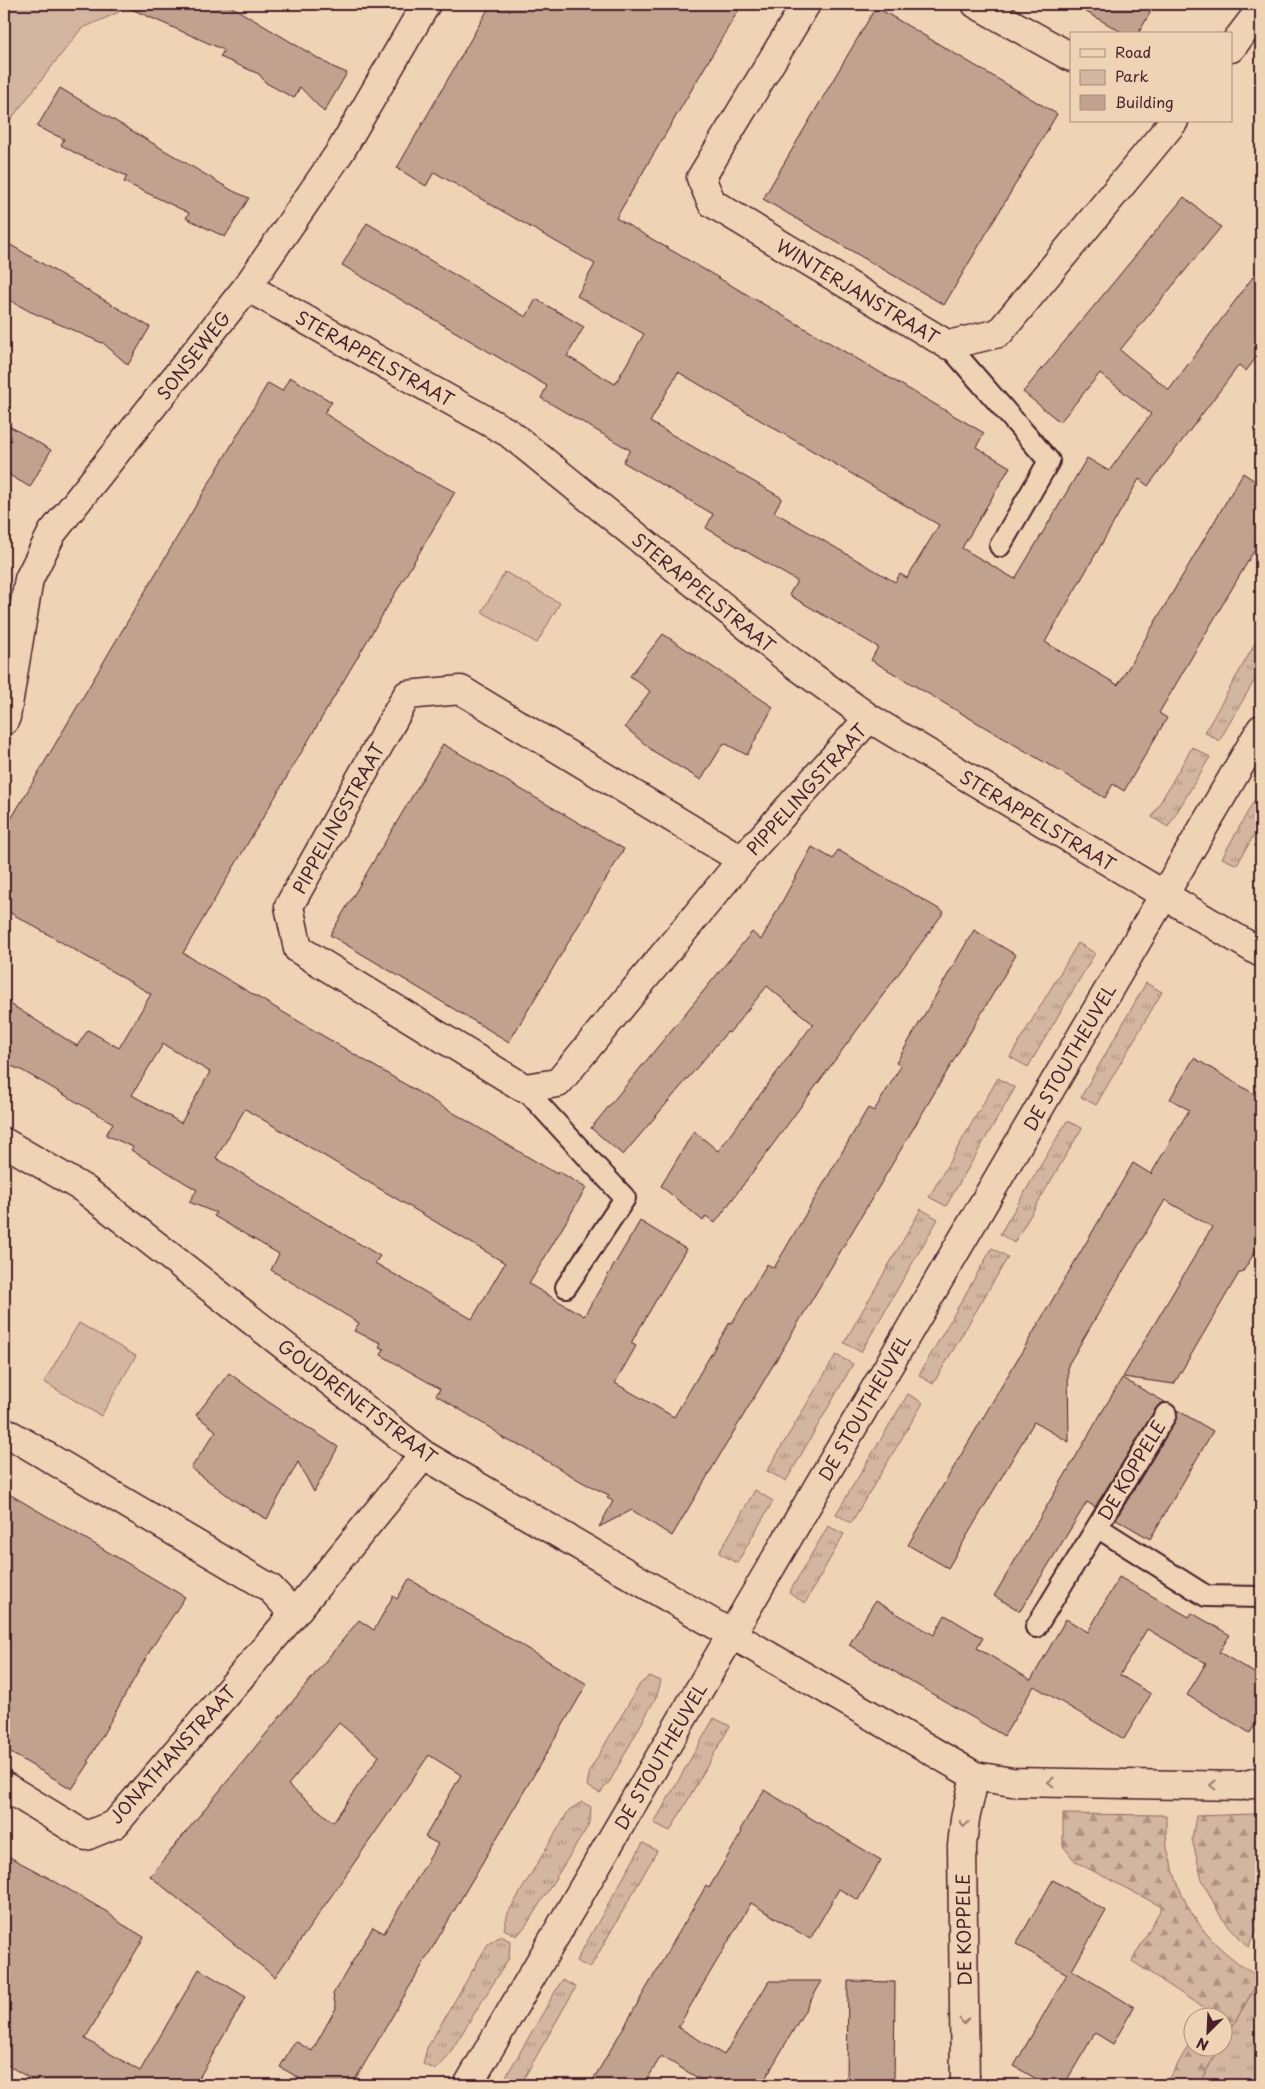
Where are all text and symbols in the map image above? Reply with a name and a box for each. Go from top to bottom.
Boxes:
legend [1070,32,1232,122]
text: Road [1115,40,1151,63]
text: Park [1115,64,1149,87]
text: Building [1115,90,1174,113]
street label: WINTERJANSTRAAT [771,232,945,351]
street label: STERAPPELSTRAAT [291,303,460,413]
street label: SONSEWEG [150,305,236,405]
street label: STERAPPELSTRAAT [627,526,782,659]
street label: PIPPELINGSTRAAT [739,717,873,861]
street label: PIPPELINGSTRAAT [285,737,391,899]
street label: STERAPPELSTRAAT [955,763,1122,878]
street label: DE STOUTHEUVEL [1016,979,1122,1135]
street label: DE STOUTHEUVEL [811,1329,917,1485]
street label: GOUDRENETSTRAAT [273,1332,444,1470]
street label: DE KOPPELE [1090,1415,1172,1525]
street label: JONATHANSTRAAT [102,1678,242,1829]
street label: DE STOUTHEUVEL [607,1678,713,1834]
one-way arrow [1046,1777,1054,1788]
one-way arrow [1209,1780,1216,1790]
one-way arrow [960,1819,970,1828]
street label: DE KOPPELE [949,1873,977,1987]
north arrow [1182,2006,1232,2056]
one-way arrow [959,2018,969,2025]
text: N [1193,2032,1212,2056]

